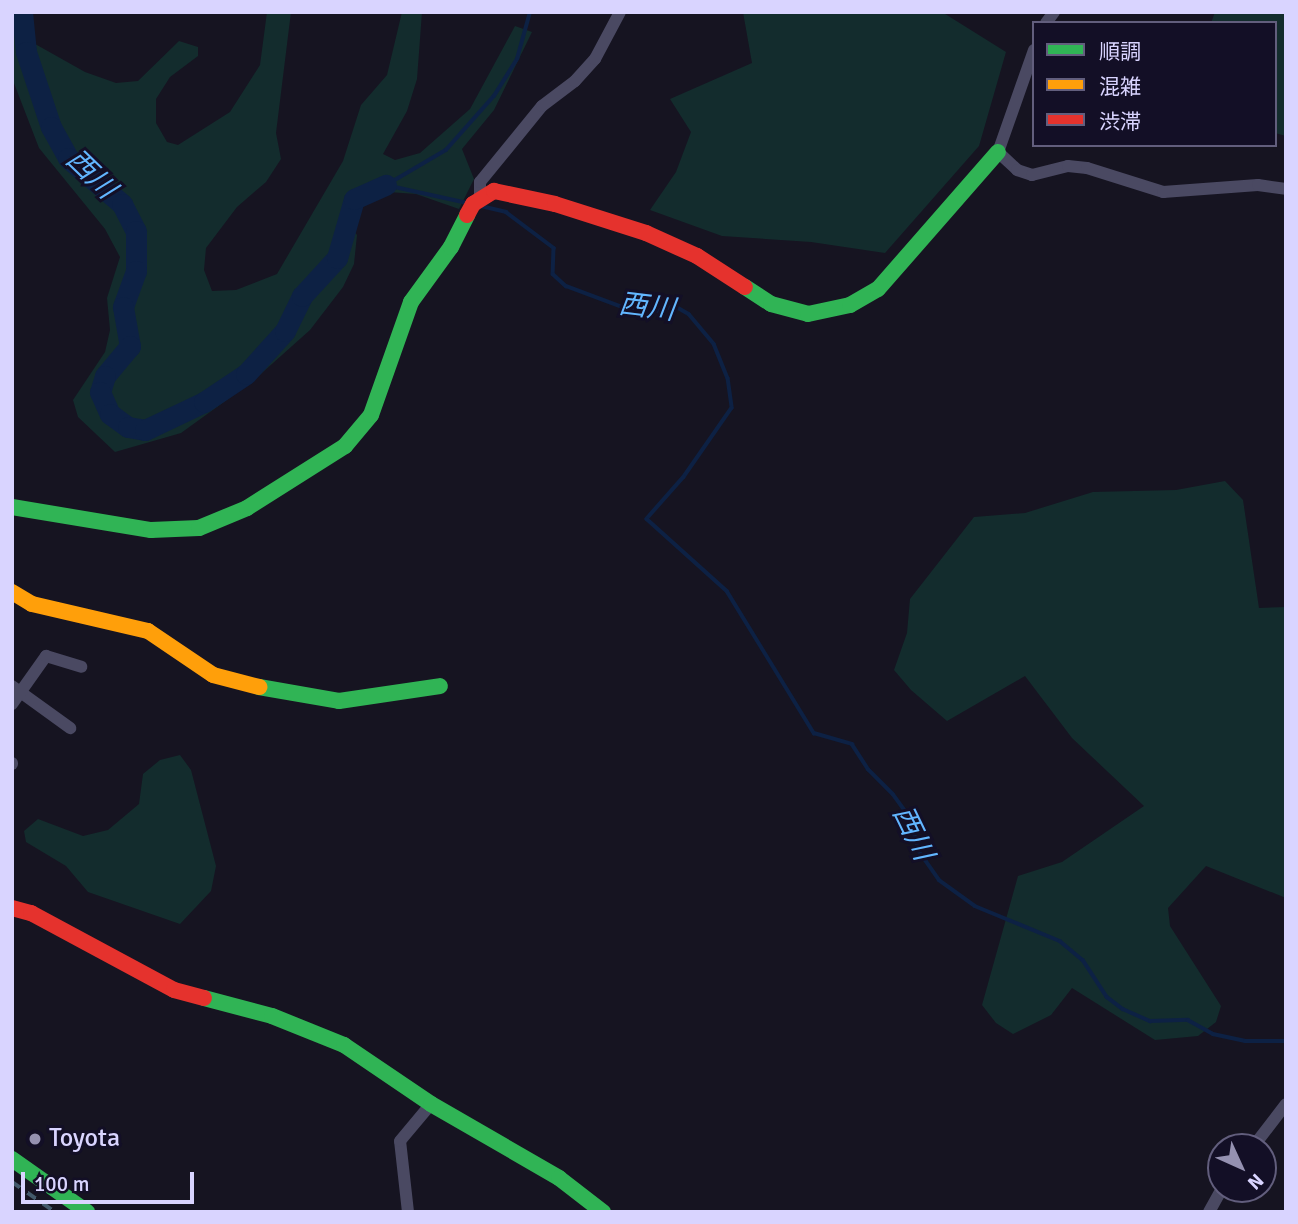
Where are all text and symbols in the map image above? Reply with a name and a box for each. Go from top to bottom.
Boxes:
legend [1032,21,1277,147]
text: 順調 [1099,39,1141,65]
text: 混雑 [1099,74,1141,100]
text: 渋滞 [1099,109,1141,135]
water label: 西川 [59,142,123,206]
water label: 西川 [617,287,677,327]
water label: 西川 [886,800,940,866]
place label: Toyota [49,1123,120,1155]
marker: Toyota [27,1131,43,1147]
north arrow [1207,1133,1277,1203]
scale bar [24,1158,198,1202]
text: N [1242,1168,1269,1195]
text: 100 m [34,1171,89,1197]

